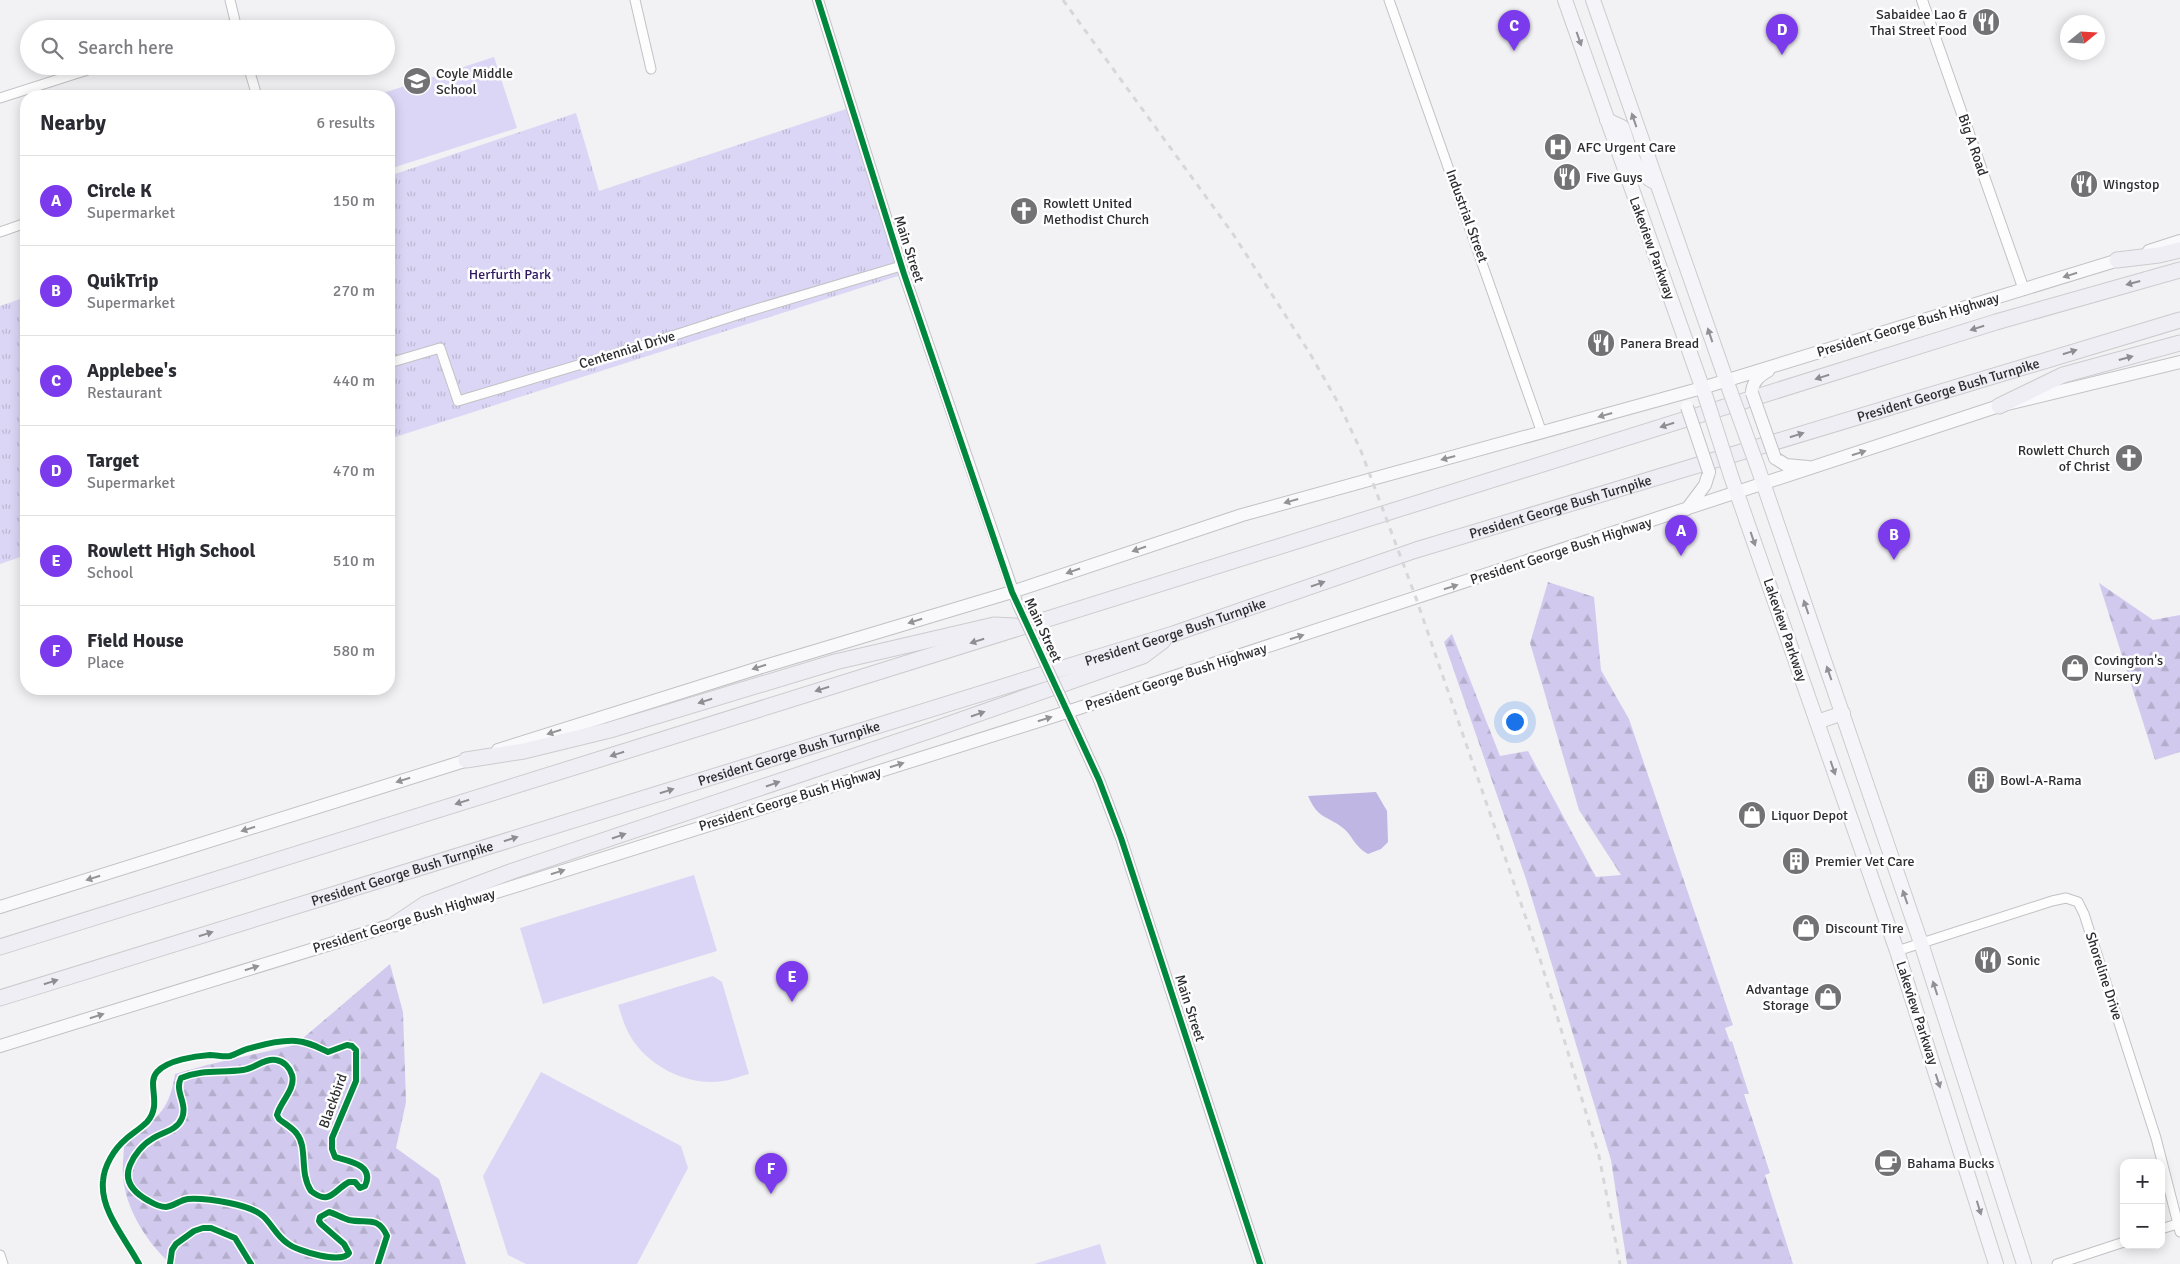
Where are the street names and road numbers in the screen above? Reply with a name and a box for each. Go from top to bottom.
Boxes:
street label: Big A Road [1954,112,1992,178]
street label: Industrial Street [1442,167,1492,265]
street label: Lakeview Parkway [1626,194,1679,302]
street label: Main Street [890,213,928,285]
street label: President George Bush Highway [1815,289,2002,361]
street label: Centennial Drive [577,327,677,373]
street label: President George Bush Turnpike [1855,354,2041,425]
street label: President George Bush Turnpike [1467,471,1654,542]
street label: President George Bush Highway [1468,513,1654,588]
street label: Lakeview Parkway [1759,576,1811,684]
street label: President George Bush Turnpike [1083,594,1268,669]
street label: Main Street [1021,595,1065,665]
street label: President George Bush Highway [1083,639,1269,714]
street label: President George Bush Turnpike [696,717,882,789]
street label: President George Bush Highway [697,763,884,835]
street label: President George Bush Turnpike [309,837,495,909]
street label: President George Bush Highway [311,885,498,957]
street label: Shoreline Drive [2082,930,2126,1022]
street label: Lakeview Parkway [1892,959,1942,1068]
street label: Main Street [1171,972,1209,1044]
street label: Blackbird [315,1071,351,1131]

